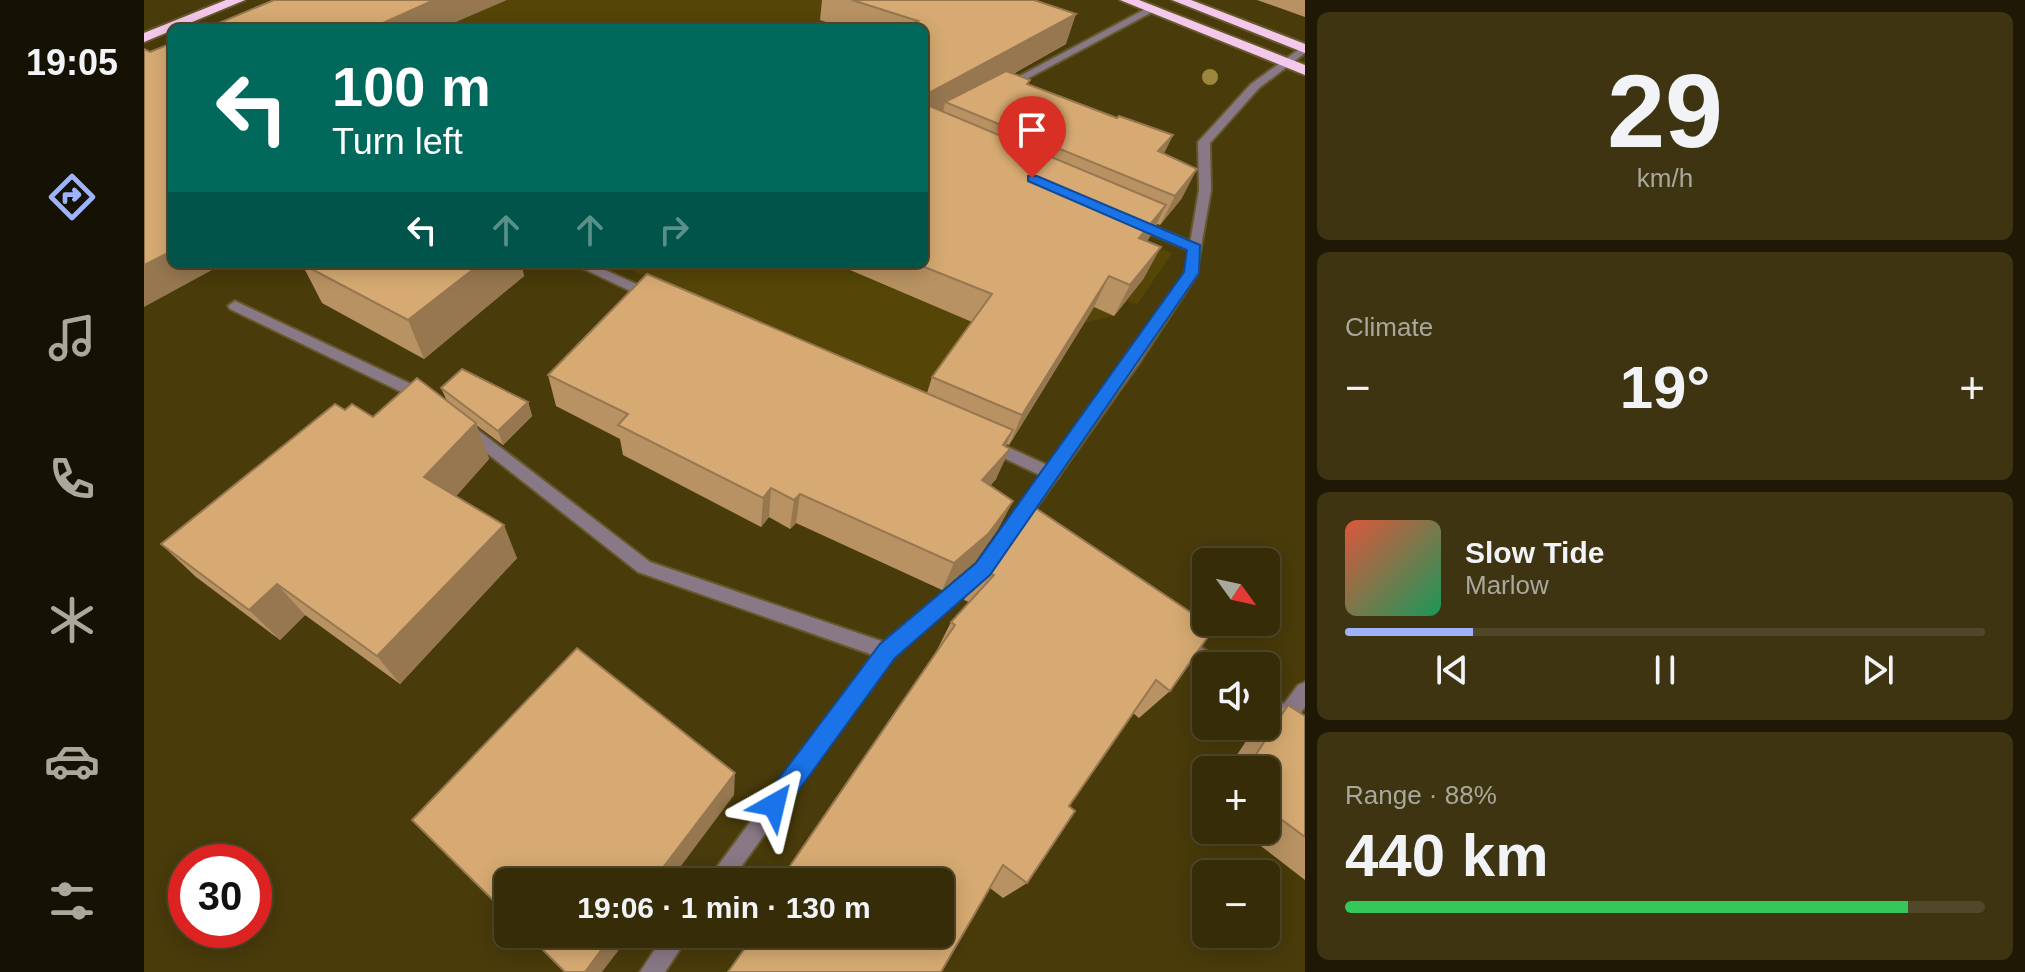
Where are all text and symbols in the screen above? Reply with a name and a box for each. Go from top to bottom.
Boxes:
text: 19:05 [26,42,118,83]
text: 29 [1607,53,1723,169]
text: 100 m [332,55,491,118]
icon: left [200,56,304,160]
pin [998,96,1066,178]
icon: arrive [1010,108,1054,152]
text: Turn left [332,121,463,162]
text: km/h [1637,163,1693,193]
icon: directions [44,169,100,225]
icon: left [400,208,444,252]
icon: ahead [484,208,528,252]
icon: ahead [568,208,612,252]
icon: right [652,208,696,252]
icon: music [44,310,100,366]
text: Climate [1345,312,1433,342]
text: 19° [1620,354,1710,421]
text: − [1345,363,1371,412]
text: + [1959,363,1985,412]
icon: phone [44,451,100,507]
text: Slow Tide [1465,536,1604,569]
north arrow [1192,548,1280,636]
map controls [1192,548,1280,948]
text: Marlow [1465,570,1549,600]
icon: climate [44,592,100,648]
icon: previous [1430,648,1474,692]
icon: pause [1643,648,1687,692]
icon: next [1856,648,1900,692]
button: sound [1192,652,1280,740]
icon: car [44,733,100,789]
button: + [1192,756,1280,844]
position arrow [732,763,816,847]
text: Range · 88% [1345,780,1497,810]
text: 440 km [1345,822,1549,889]
speed limit sign: 30 [168,844,272,948]
button: − [1192,860,1280,948]
icon: filters [44,873,100,929]
text: 19:06 · 1 min · 130 m [577,891,871,924]

